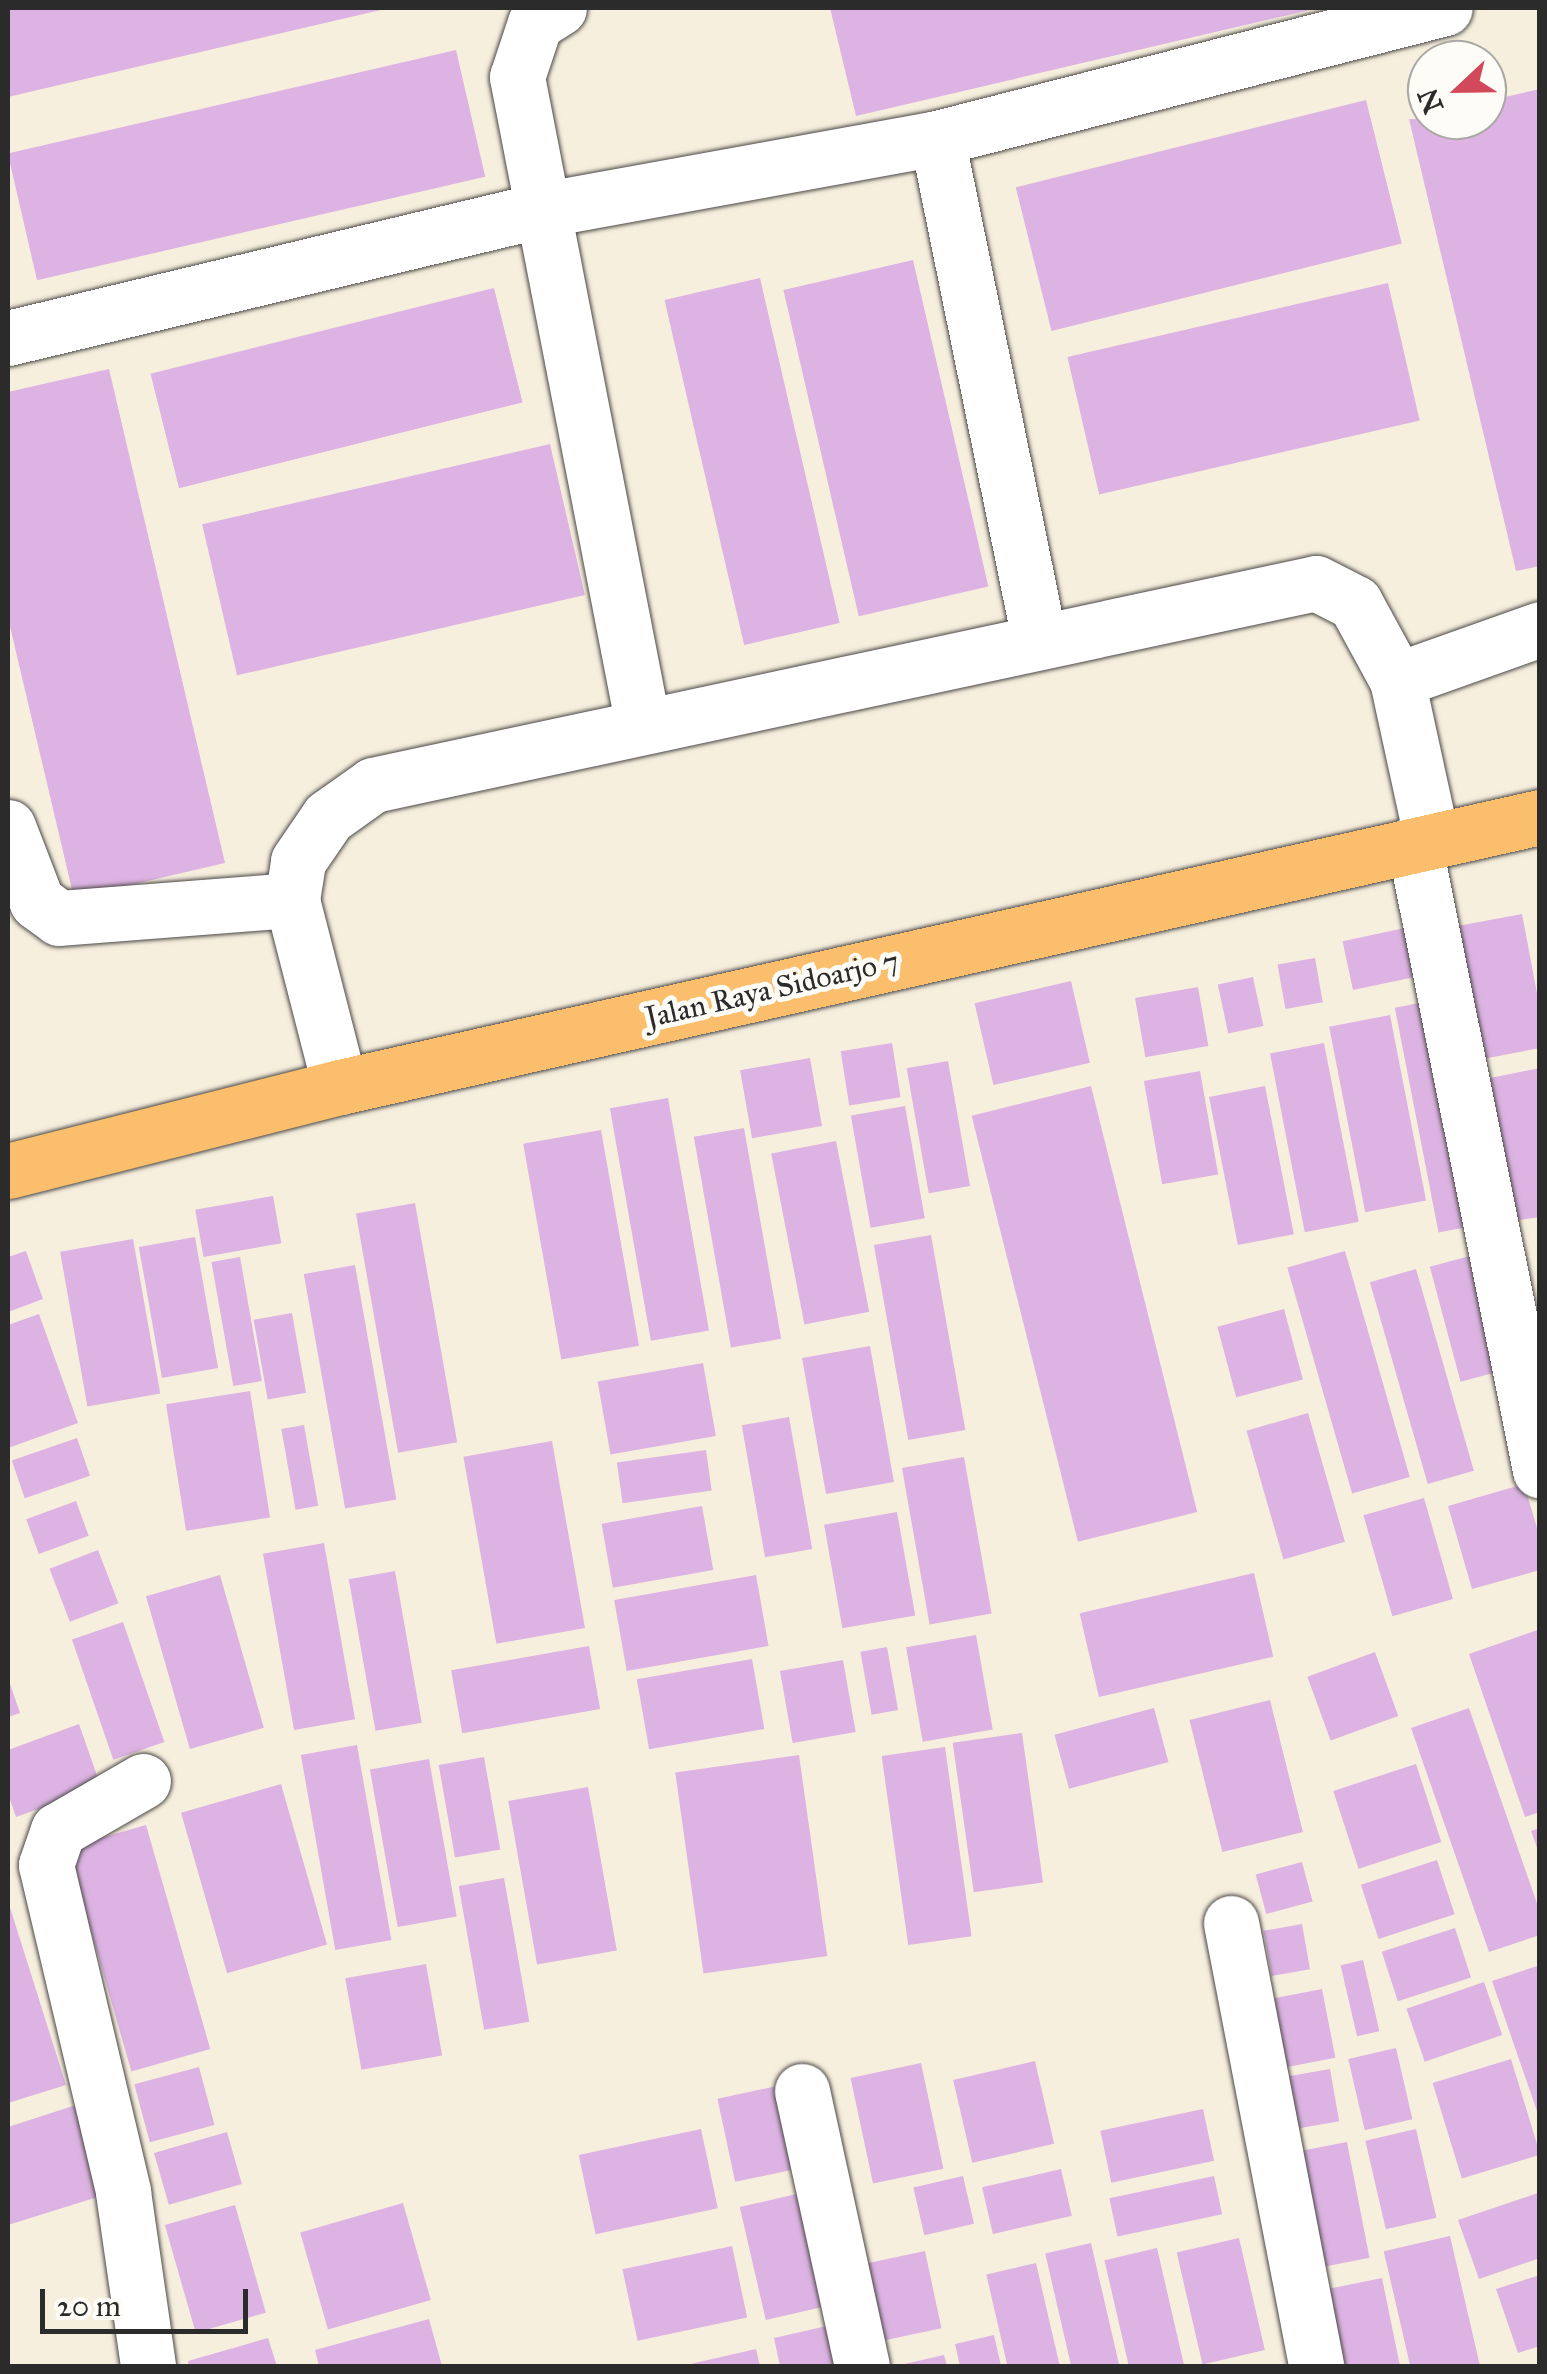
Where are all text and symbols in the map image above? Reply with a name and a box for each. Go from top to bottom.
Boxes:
north arrow [1407,40,1507,140]
text: N [1410,83,1451,118]
street label: Jalan Raya Sidoarjo 7 [642,942,902,1036]
scale bar [45,2269,252,2331]
text: 20 m [57,2288,121,2324]

